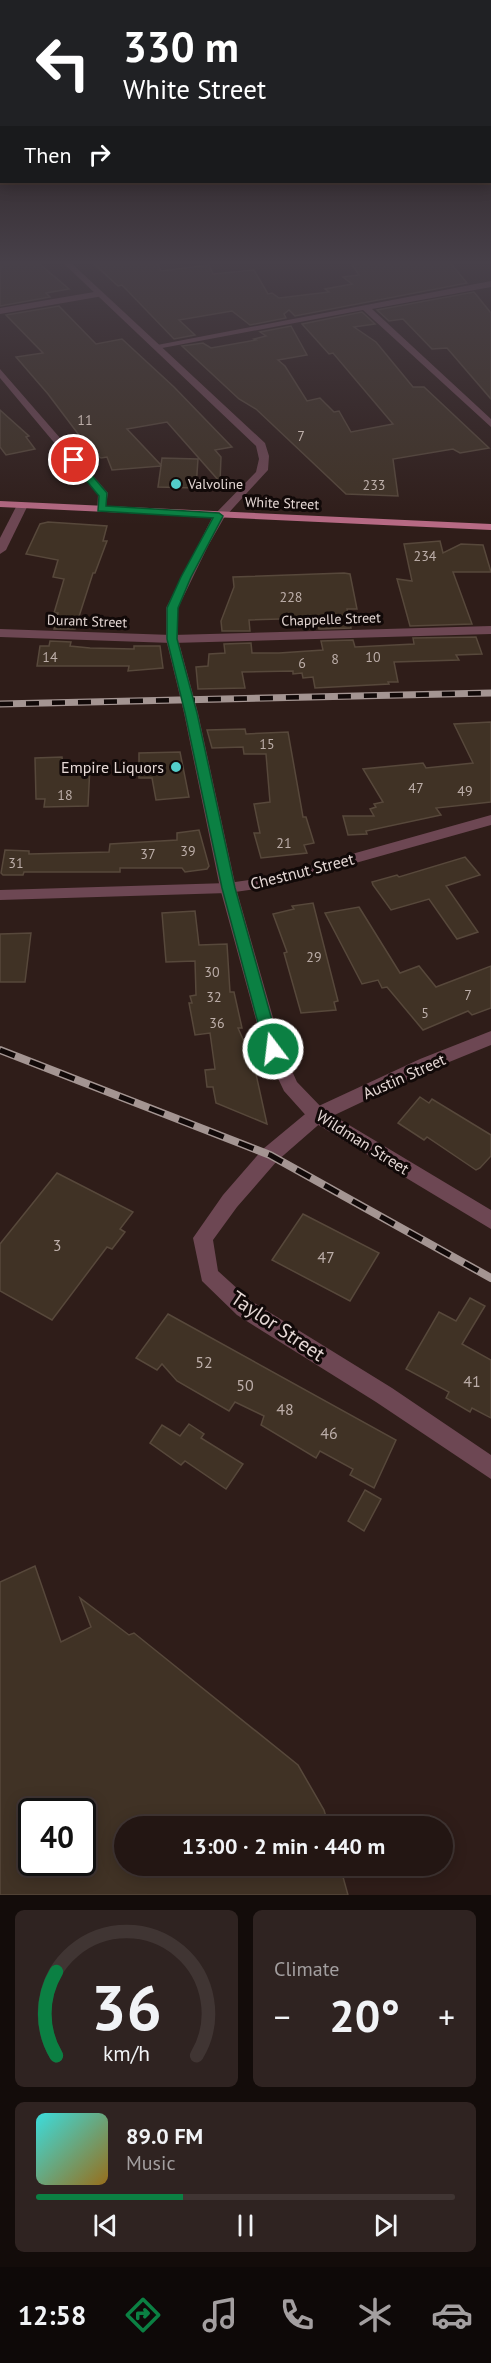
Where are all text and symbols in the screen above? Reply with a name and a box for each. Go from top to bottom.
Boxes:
text: 330 m [123,19,239,74]
icon: left [24,24,102,102]
text: White Street [123,72,266,106]
icon: right [83,138,116,171]
text: Then [24,141,71,169]
house number: 11 [77,411,93,429]
house number: 7 [297,427,305,445]
pin [48,434,99,485]
icon: arrive [57,443,90,476]
place label: Valvoline [187,475,243,493]
house number: 233 [363,476,385,494]
marker: Valvoline [169,477,183,491]
street label: White Street [245,493,320,513]
house number: 234 [414,547,437,565]
house number: 228 [280,588,302,606]
street label: Chappelle Street [281,608,381,630]
street label: Durant Street [47,611,128,631]
house number: 14 [42,648,58,666]
house number: 10 [365,648,381,666]
house number: 8 [331,650,339,668]
house number: 6 [298,654,306,672]
house number: 15 [259,735,275,753]
place label: Empire Liquors [61,757,164,777]
marker: Empire Liquors [169,760,183,774]
house number: 47 [408,779,424,797]
house number: 49 [457,782,473,800]
house number: 18 [57,786,73,804]
house number: 21 [276,834,292,852]
house number: 39 [180,842,196,860]
house number: 37 [140,845,156,863]
street label: Chestnut Street [248,848,356,894]
house number: 31 [8,854,24,872]
house number: 29 [306,948,322,966]
house number: 30 [204,963,220,981]
house number: 7 [464,986,472,1004]
house number: 32 [206,988,222,1006]
house number: 5 [421,1004,429,1022]
house number: 36 [209,1014,225,1032]
position arrow [241,1017,305,1081]
street label: Austin Street [360,1049,449,1103]
street label: Wildman Street [313,1106,414,1179]
house number: 3 [53,1235,61,1255]
house number: 47 [317,1247,335,1267]
street label: Taylor Street [226,1285,330,1367]
house number: 52 [195,1352,213,1372]
house number: 41 [463,1371,481,1391]
house number: 50 [236,1375,254,1395]
house number: 48 [276,1399,294,1419]
house number: 46 [320,1423,338,1443]
speed limit sign: 40 [18,1798,96,1876]
text: 13:00 · 2 min · 440 m [182,1832,385,1860]
text: Climate [274,1956,340,1982]
text: 36 [91,1966,162,2047]
text: 20° [329,1986,400,2044]
text: − [274,1995,291,2038]
text: + [438,1995,455,2038]
text: km/h [103,2039,150,2067]
text: 89.0 FM [126,2122,203,2150]
text: Music [126,2150,175,2176]
icon: previous [89,2209,122,2242]
icon: pause [229,2209,262,2242]
icon: next [369,2209,402,2242]
icon: directions [122,2294,164,2336]
icon: music [199,2294,241,2336]
icon: phone [276,2294,318,2336]
icon: climate [354,2294,396,2336]
icon: car [431,2294,473,2336]
text: 12:58 [18,2298,86,2332]

